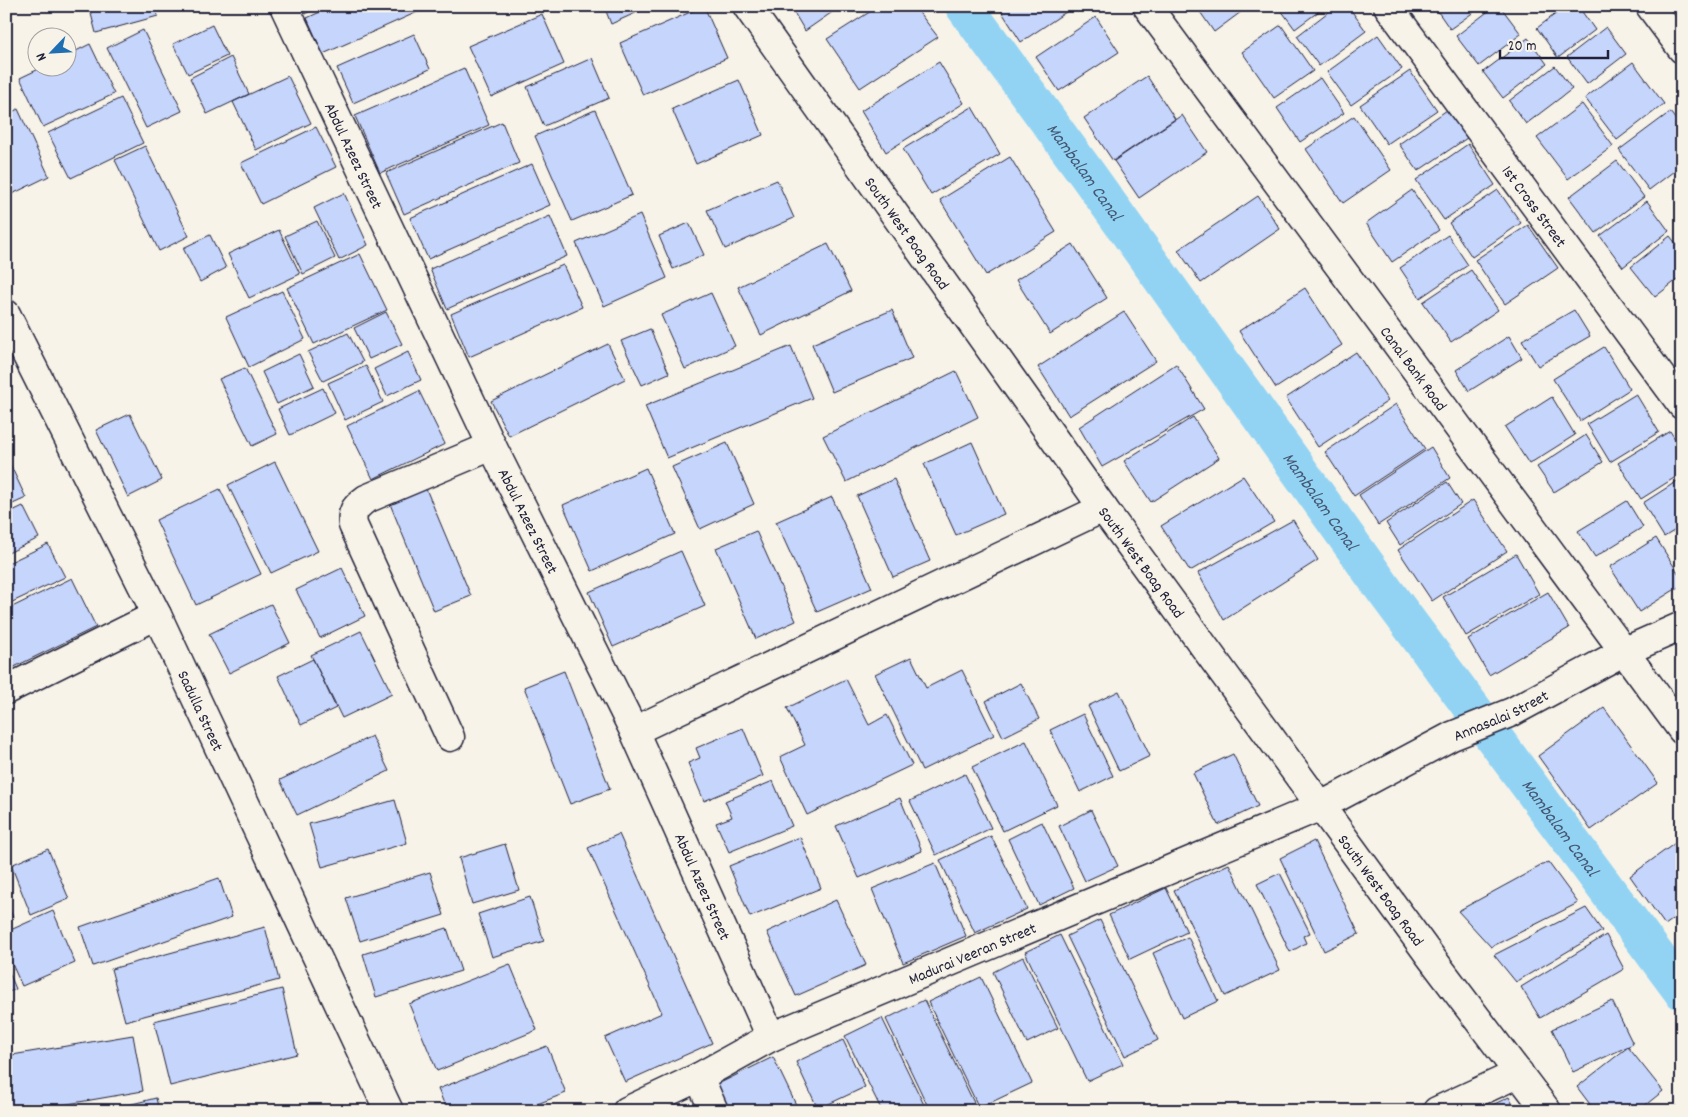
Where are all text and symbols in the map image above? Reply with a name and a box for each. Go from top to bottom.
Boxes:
north arrow [28,28,78,78]
scale bar [1500,28,1608,60]
text: 20 m [1508,36,1536,58]
text: N [31,49,53,64]
street label: Abdul Azeez Street [317,99,387,213]
water label: Mambalam Canal [1039,119,1128,228]
street label: 1st Cross Street [1495,161,1571,253]
street label: South West Boag Road [858,173,954,295]
street label: Canal Bank Road [1373,322,1452,417]
water label: Mambalam Canal [1275,448,1363,558]
street label: Abdul Azeez Street [491,465,563,578]
street label: South West Boag Road [1092,503,1189,624]
street label: Sadulla Street [171,667,228,756]
street label: Annasalai Street [1450,685,1553,748]
water label: Mambalam Canal [1514,775,1604,884]
street label: Abdul Azeez Street [667,830,735,944]
street label: South West Boag Road [1331,831,1428,952]
street label: Madurai Veeran Street [906,918,1040,992]

